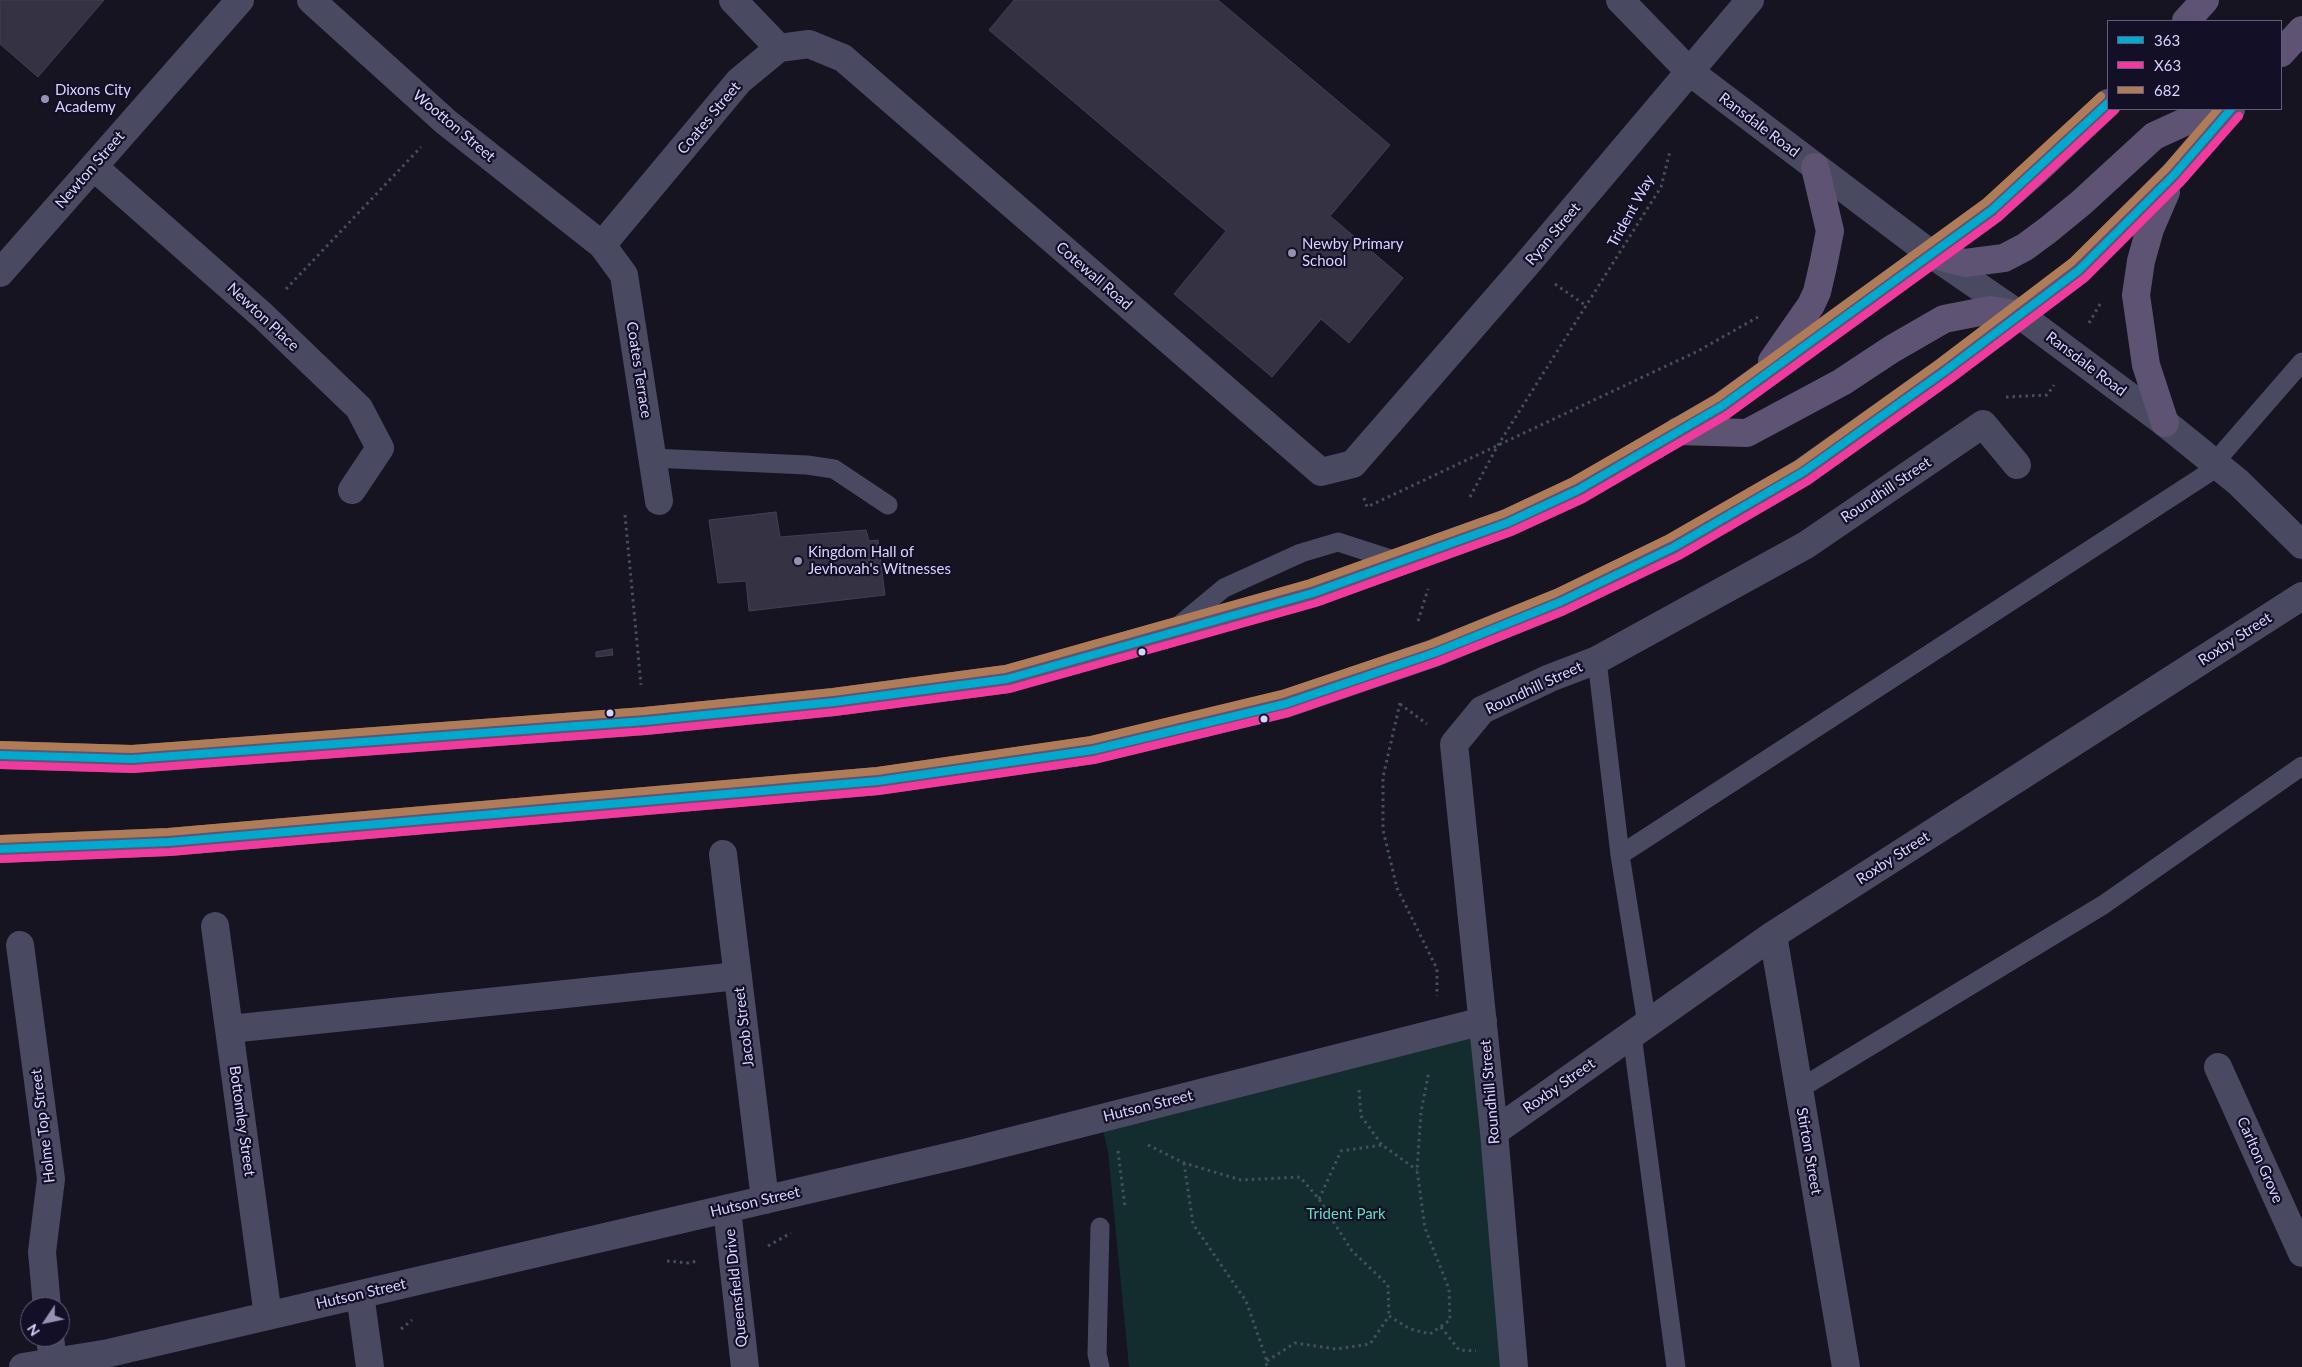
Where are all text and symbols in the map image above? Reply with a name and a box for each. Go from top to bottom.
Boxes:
legend [2107,20,2282,110]
text: 363 [2154,31,2180,49]
text: X63 [2154,56,2181,74]
street label: Coates Street [674,78,744,158]
place label: Dixons City Academy [55,81,131,116]
text: 682 [2154,81,2180,99]
street label: Wootton Street [409,86,499,166]
street label: Ransdale Road [1715,89,1803,161]
marker: Dixons City Academy [39,93,51,105]
street label: Newton Street [52,128,128,212]
street label: Trident Way [1604,172,1658,250]
street label: Ryan Street [1522,199,1584,269]
place label: Newby Primary School [1302,235,1404,270]
street label: Cotewall Road [1052,238,1136,314]
marker: Newby Primary School [1286,247,1298,259]
street label: Newton Place [223,279,303,355]
street label: Coates Terrace [622,320,656,420]
street label: Ransdale Road [2042,328,2130,400]
street label: Roundhill Street [1837,453,1935,527]
place label: Kingdom Hall of Jevhovah's Witnesses [808,543,951,578]
marker: Kingdom Hall of Jevhovah's Witnesses [792,555,804,567]
street label: Roxby Street [2195,609,2275,669]
unlabelled marker [1137,647,1147,657]
street label: Roundhill Street [1483,658,1585,718]
unlabelled marker [605,708,615,718]
unlabelled marker [1259,714,1269,724]
street label: Roxby Street [1853,828,1933,888]
street label: Jacob Street [730,986,758,1068]
street label: Roundhill Street [1476,1039,1504,1145]
street label: Roxby Street [1520,1055,1598,1117]
street label: Bottomley Street [225,1065,259,1177]
street label: Holme Top Street [27,1068,59,1184]
street label: Hutson Street [1101,1086,1195,1126]
street label: Stirton Street [1792,1106,1826,1196]
street label: Carlton Grove [2233,1114,2287,1206]
street label: Hutson Street [708,1183,802,1221]
park label: Trident Park [1306,1205,1386,1223]
street label: Queensfield Drive [721,1228,751,1348]
street label: Hutson Street [314,1275,408,1313]
north arrow [20,1297,70,1347]
text: N [23,1321,43,1339]

